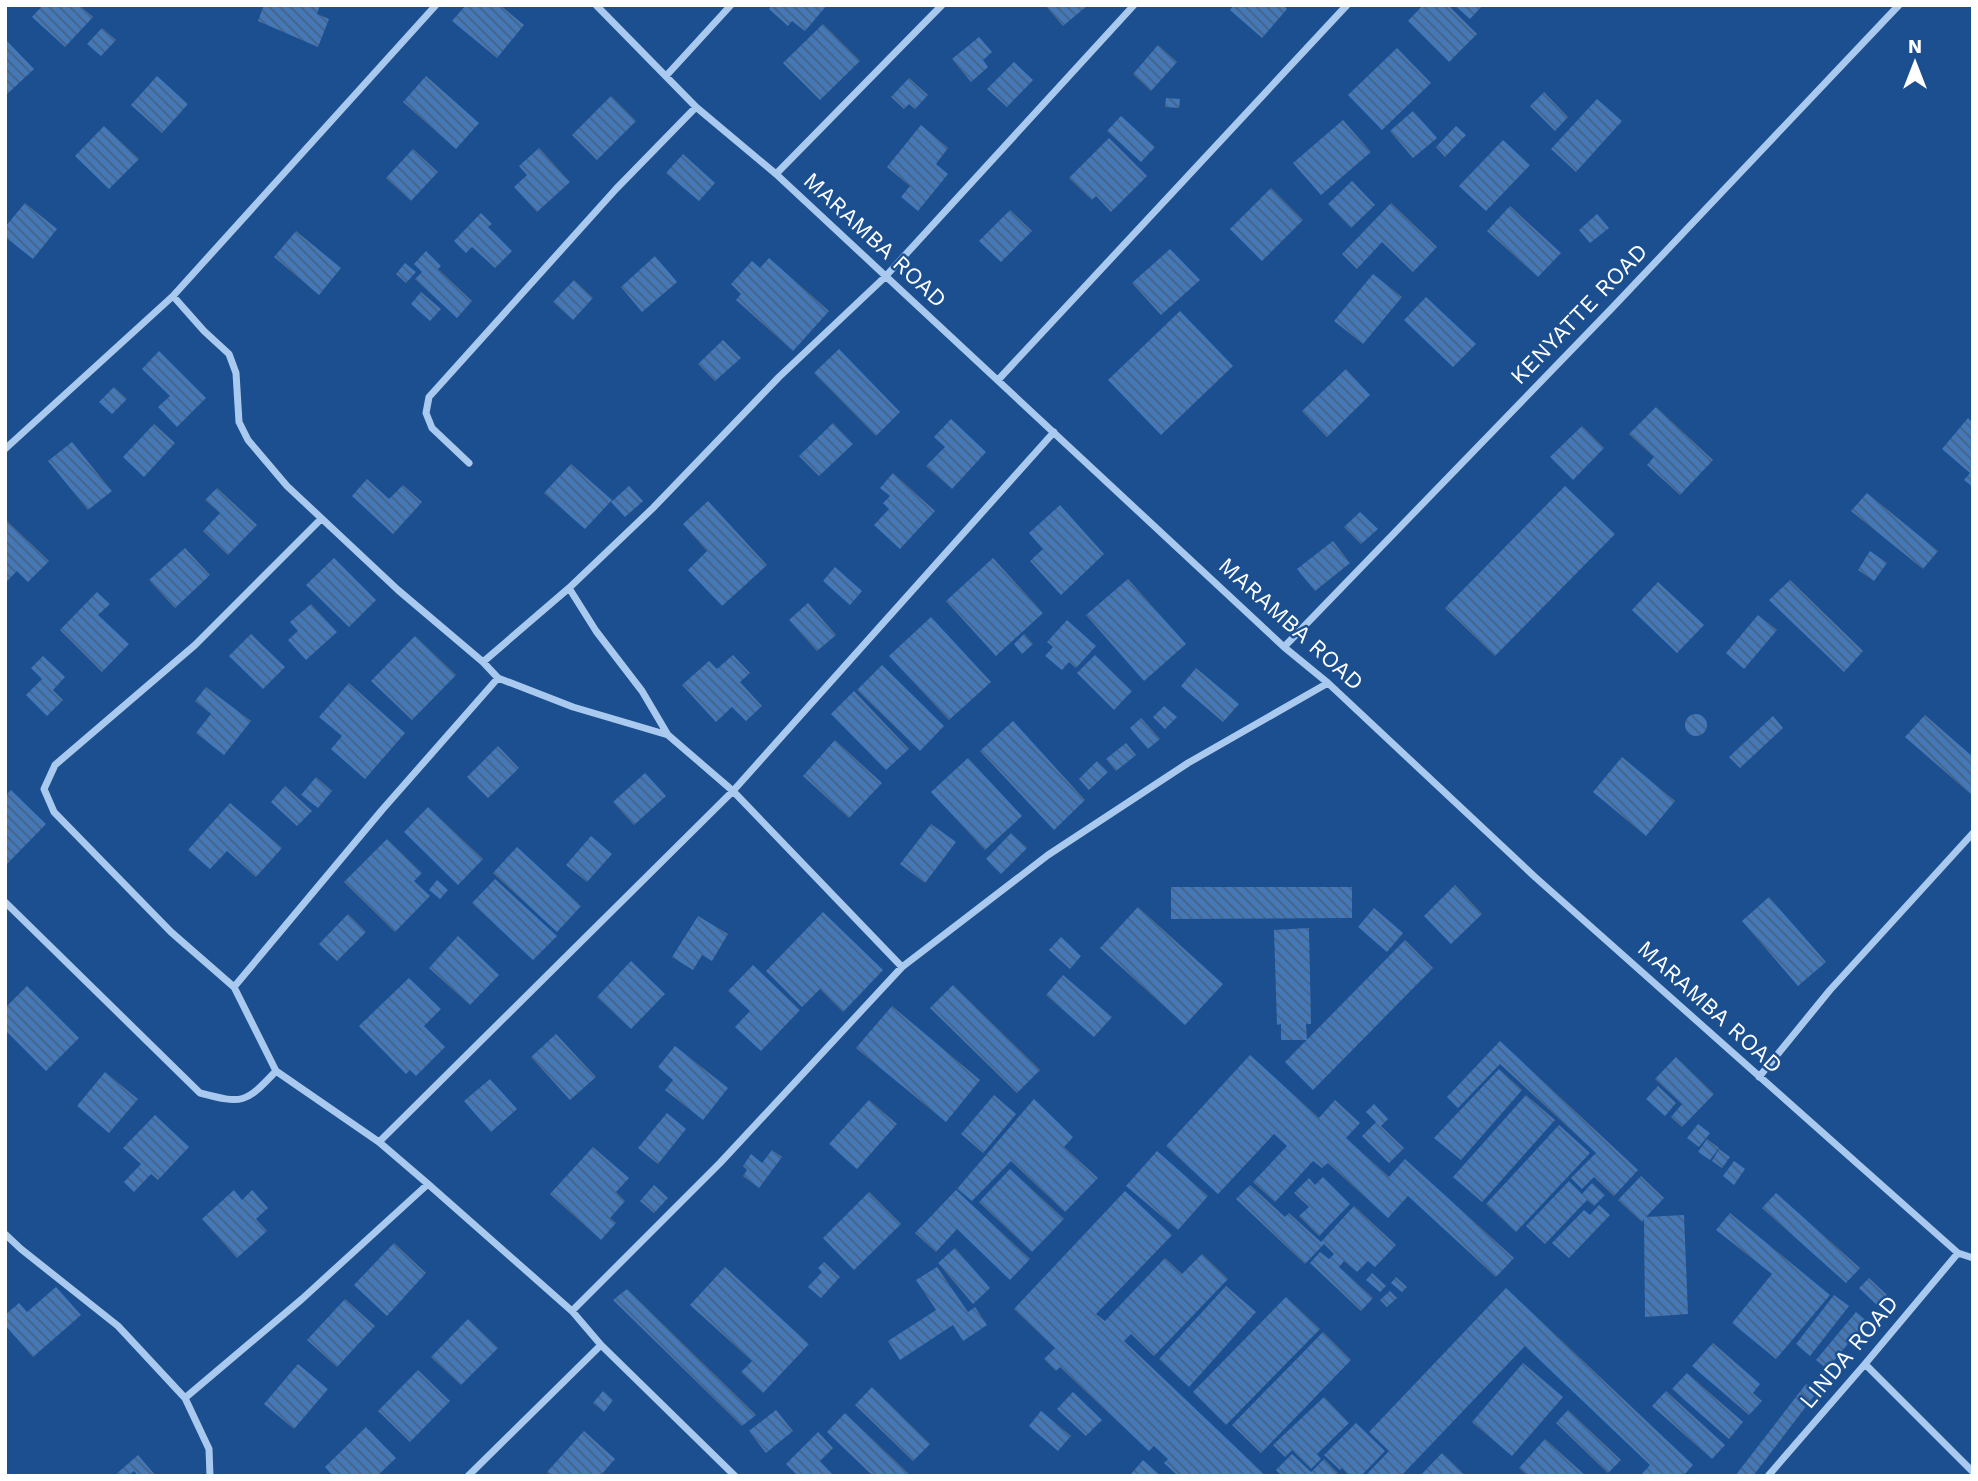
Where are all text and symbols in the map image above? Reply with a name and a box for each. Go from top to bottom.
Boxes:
north arrow [1880,28,1950,98]
text: N [1908,35,1922,58]
street label: MARAMBA ROAD [798,167,952,313]
street label: KENYATTE ROAD [1505,238,1653,390]
street label: MARAMBA ROAD [1213,552,1369,696]
street label: MARAMBA ROAD [1632,935,1788,1079]
street label: LINDA ROAD [1794,1290,1904,1414]

